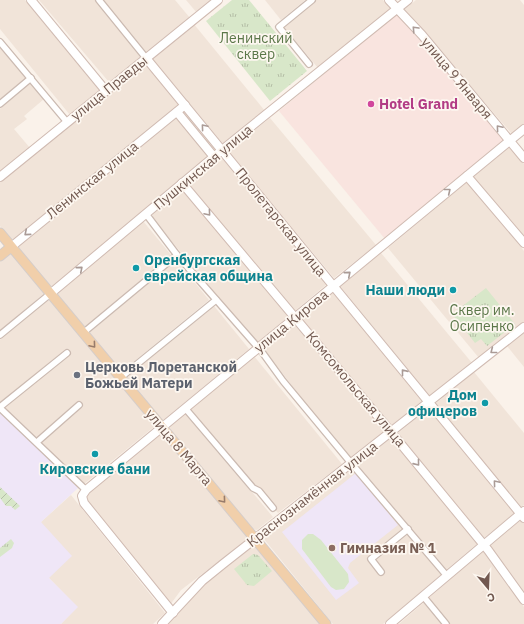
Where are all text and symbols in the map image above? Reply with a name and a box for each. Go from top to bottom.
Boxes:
one-way arrow [413,26,420,33]
park label: Ленинский сквер [219,29,293,63]
street label: улица 9 Января [417,33,497,123]
street label: улица Правды [67,52,151,124]
place label: Hotel Grand [379,95,458,113]
marker: Hotel Grand [366,99,376,109]
street label: Пушкинская улица [150,120,257,214]
one-way arrow [201,125,208,132]
one-way arrow [497,125,504,132]
street label: Ленинская улица [42,137,142,223]
street label: Пролетарская улица [232,164,331,280]
one-way arrow [444,189,451,196]
one-way arrow [203,208,210,216]
one-way arrow [25,229,32,236]
place label: Оренбургская еврейская община [144,251,273,285]
marker: Оренбургская еврейская община [131,263,141,273]
one-way arrow [76,266,83,273]
one-way arrow [343,272,351,279]
place label: Наши люди [365,281,445,299]
street label: улица Кирова [250,285,332,357]
marker: Наши люди [448,285,458,295]
park label: Сквер им. Осипенко [449,301,515,335]
street label: Комсомольская улица [302,327,410,451]
one-way arrow [88,341,95,348]
one-way arrow [491,346,498,353]
place label: Церковь Лоретанской Божьей Матери [85,358,237,392]
marker: Церковь Лоретанской Божьей Матери [72,370,82,380]
one-way arrow [401,370,408,377]
place label: Дом офицеров [408,386,477,420]
marker: Дом офицеров [480,398,490,408]
street label: улица 8 Марта [142,405,217,489]
street label: Краснознамённая улица [243,437,382,551]
marker: Кировские бани [90,449,100,459]
one-way arrow [412,458,419,466]
place label: Кировские бани [40,460,150,478]
one-way arrow [493,481,500,488]
one-way arrow [219,495,226,502]
place label: Гимназия № 1 [340,539,436,557]
marker: Гимназия № 1 [327,543,337,553]
north arrow [468,568,508,608]
text: С [486,590,497,605]

